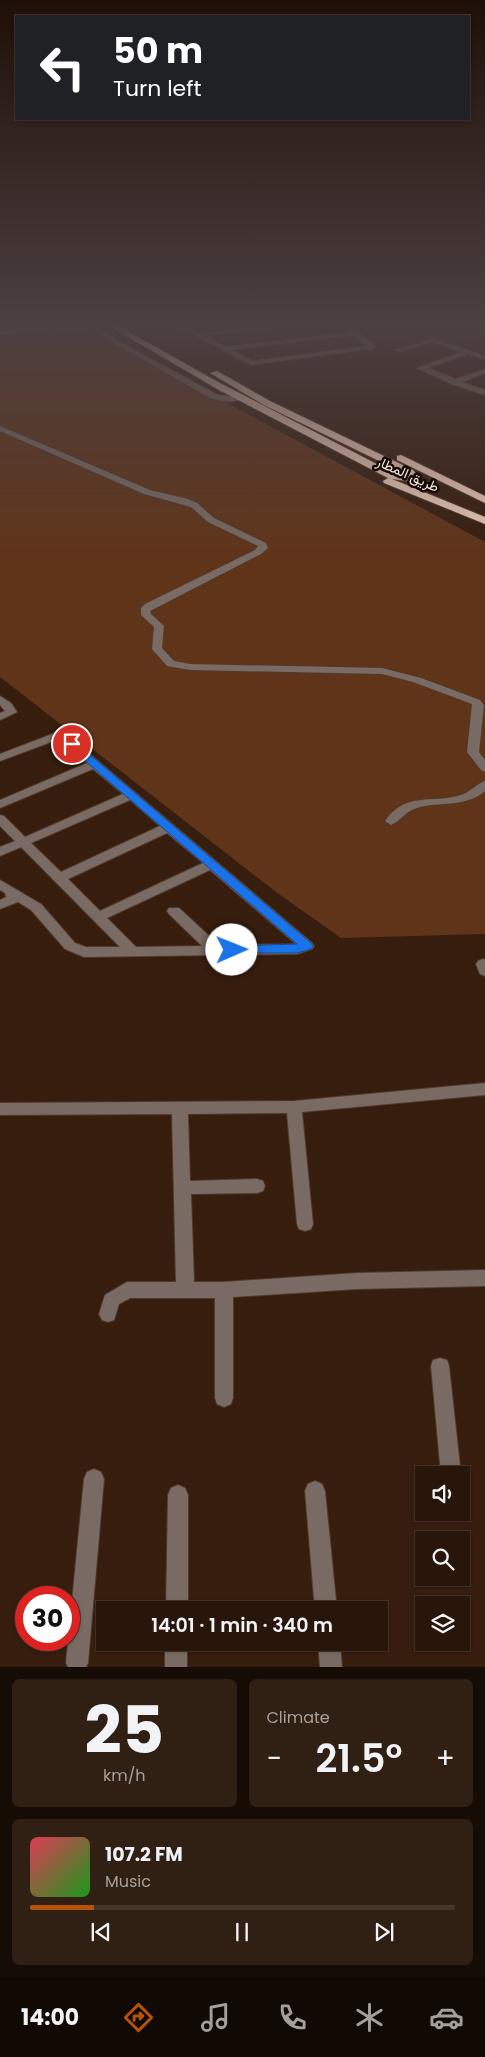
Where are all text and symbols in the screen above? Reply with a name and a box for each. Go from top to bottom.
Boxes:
text: 50 m [113,26,203,75]
icon: left [30,35,95,100]
text: Turn left [113,73,201,104]
street label: طريق المطار [373,451,443,497]
pin [51,723,93,765]
icon: arrive [58,730,86,758]
position arrow [205,923,257,975]
map controls [415,1466,470,1651]
button: sound [415,1466,470,1521]
button: search [415,1531,470,1586]
speed limit sign: 30 [15,1586,80,1651]
button: layers [415,1596,470,1651]
text: 14:01 · 1 min · 340 m [151,1612,333,1639]
text: 25 [85,1685,164,1776]
text: Climate [267,1706,330,1729]
text: 21.5° [316,1732,402,1785]
text: − [267,1739,282,1778]
text: + [436,1739,455,1778]
text: km/h [103,1764,146,1787]
text: 107.2 FM [105,1841,183,1868]
text: Music [105,1870,151,1893]
icon: previous [87,1918,115,1946]
icon: pause [228,1918,256,1946]
icon: next [370,1918,398,1946]
icon: directions [121,2000,156,2035]
icon: music [198,2000,233,2035]
icon: phone [275,2000,310,2035]
icon: climate [352,2000,387,2035]
icon: car [429,2000,464,2035]
text: 14:00 [21,2002,79,2033]

